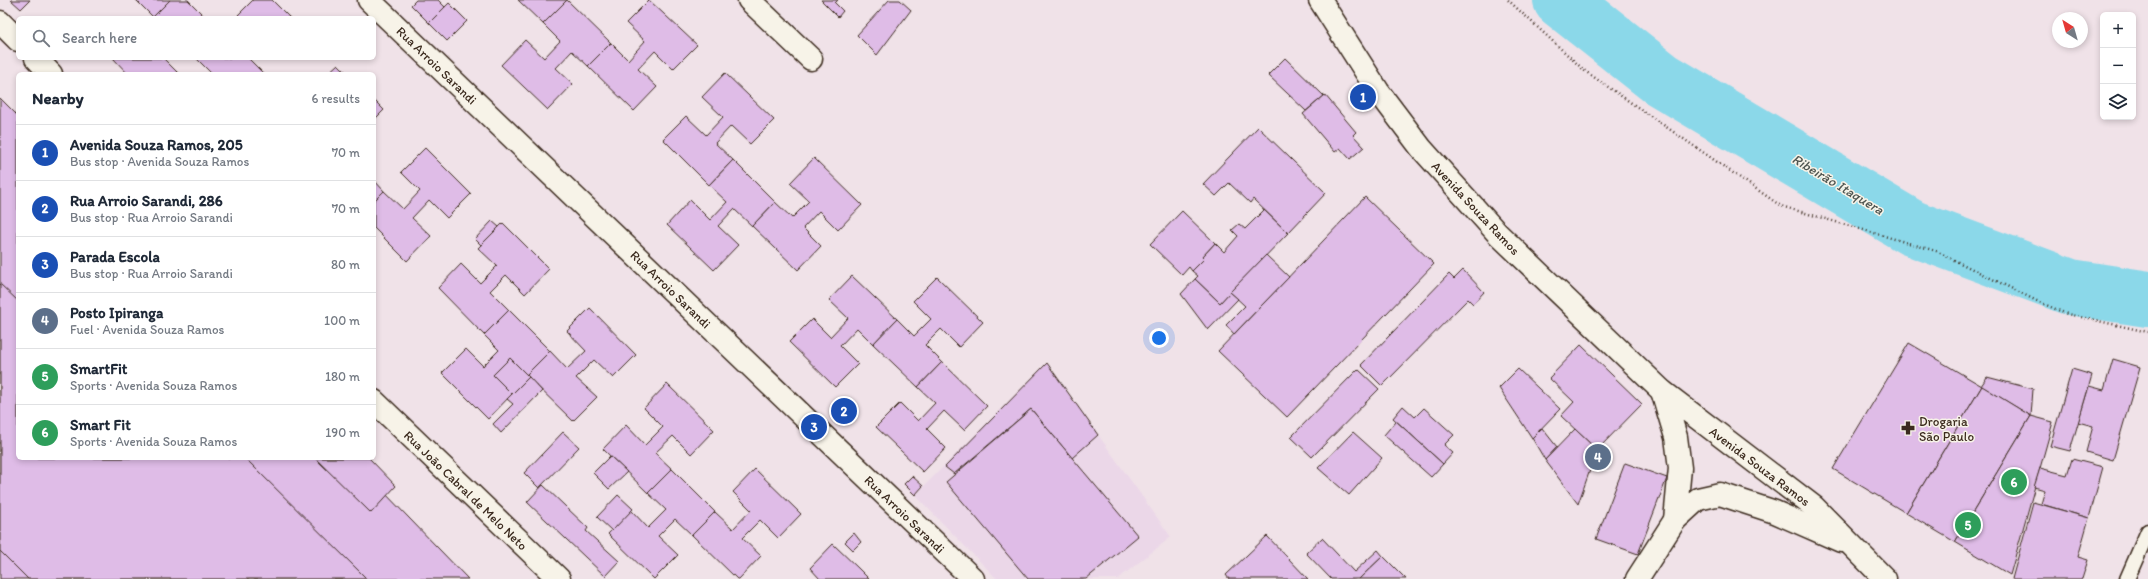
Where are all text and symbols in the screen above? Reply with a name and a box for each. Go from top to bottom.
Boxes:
north arrow [2052,12,2088,48]
map controls [2100,12,2136,120]
button: + [2100,12,2136,48]
search box [16,16,376,60]
street label: Rua Arroio Sarandi [393,23,480,107]
icon: search [30,27,52,49]
text: Search here [62,29,137,47]
button: − [2100,48,2136,84]
pin: 1 [1350,82,1376,112]
button: layers [2100,84,2136,120]
text: Nearby [32,88,84,108]
text: 6 results [312,91,360,106]
text: Avenida Souza Ramos, 205 [70,136,243,154]
text: 1 [42,145,48,160]
text: 70 m [332,145,360,160]
water label: Ribeirão Itaquera [1789,150,1887,219]
text: Bus stop · Avenida Souza Ramos [70,154,249,169]
street label: Avenida Souza Ramos [1429,159,1523,258]
text: Rua Arroio Sarandi, 286 [70,192,223,210]
text: 2 [42,201,48,216]
text: 70 m [332,201,360,216]
text: Bus stop · Rua Arroio Sarandi [70,210,233,225]
street label: Rua Arroio Sarandi [627,247,714,331]
text: Parada Escola [70,248,160,266]
text: 3 [41,257,49,272]
text: 80 m [331,257,360,272]
text: Bus stop · Rua Arroio Sarandi [70,266,233,281]
text: Posto Ipiranga [70,304,163,322]
text: 4 [41,313,49,328]
text: 100 m [324,313,360,328]
text: Fuel · Avenida Souza Ramos [70,322,224,337]
your location [1149,328,1169,348]
text: SmartFit [70,360,127,378]
text: 5 [42,369,48,384]
text: 180 m [325,369,360,384]
text: Sports · Avenida Souza Ramos [70,378,237,393]
pin: 2 [831,396,857,426]
pin: 3 [801,412,827,442]
place label: Drogaria São Paulo [1919,414,1974,444]
text: Smart Fit [70,416,131,434]
pharmacy icon: Drogaria São Paulo [1900,420,1916,436]
street label: Avenida Souza Ramos [1707,424,1813,509]
text: 6 [42,425,48,440]
text: 190 m [325,425,360,440]
street label: Rua João Cabral de Melo Neto [401,428,531,553]
text: Sports · Avenida Souza Ramos [70,434,237,449]
pin: 4 [1585,442,1611,472]
pin: 6 [2001,467,2027,497]
street label: Rua Arroio Sarandi [861,472,948,556]
pin: 5 [1955,510,1981,540]

